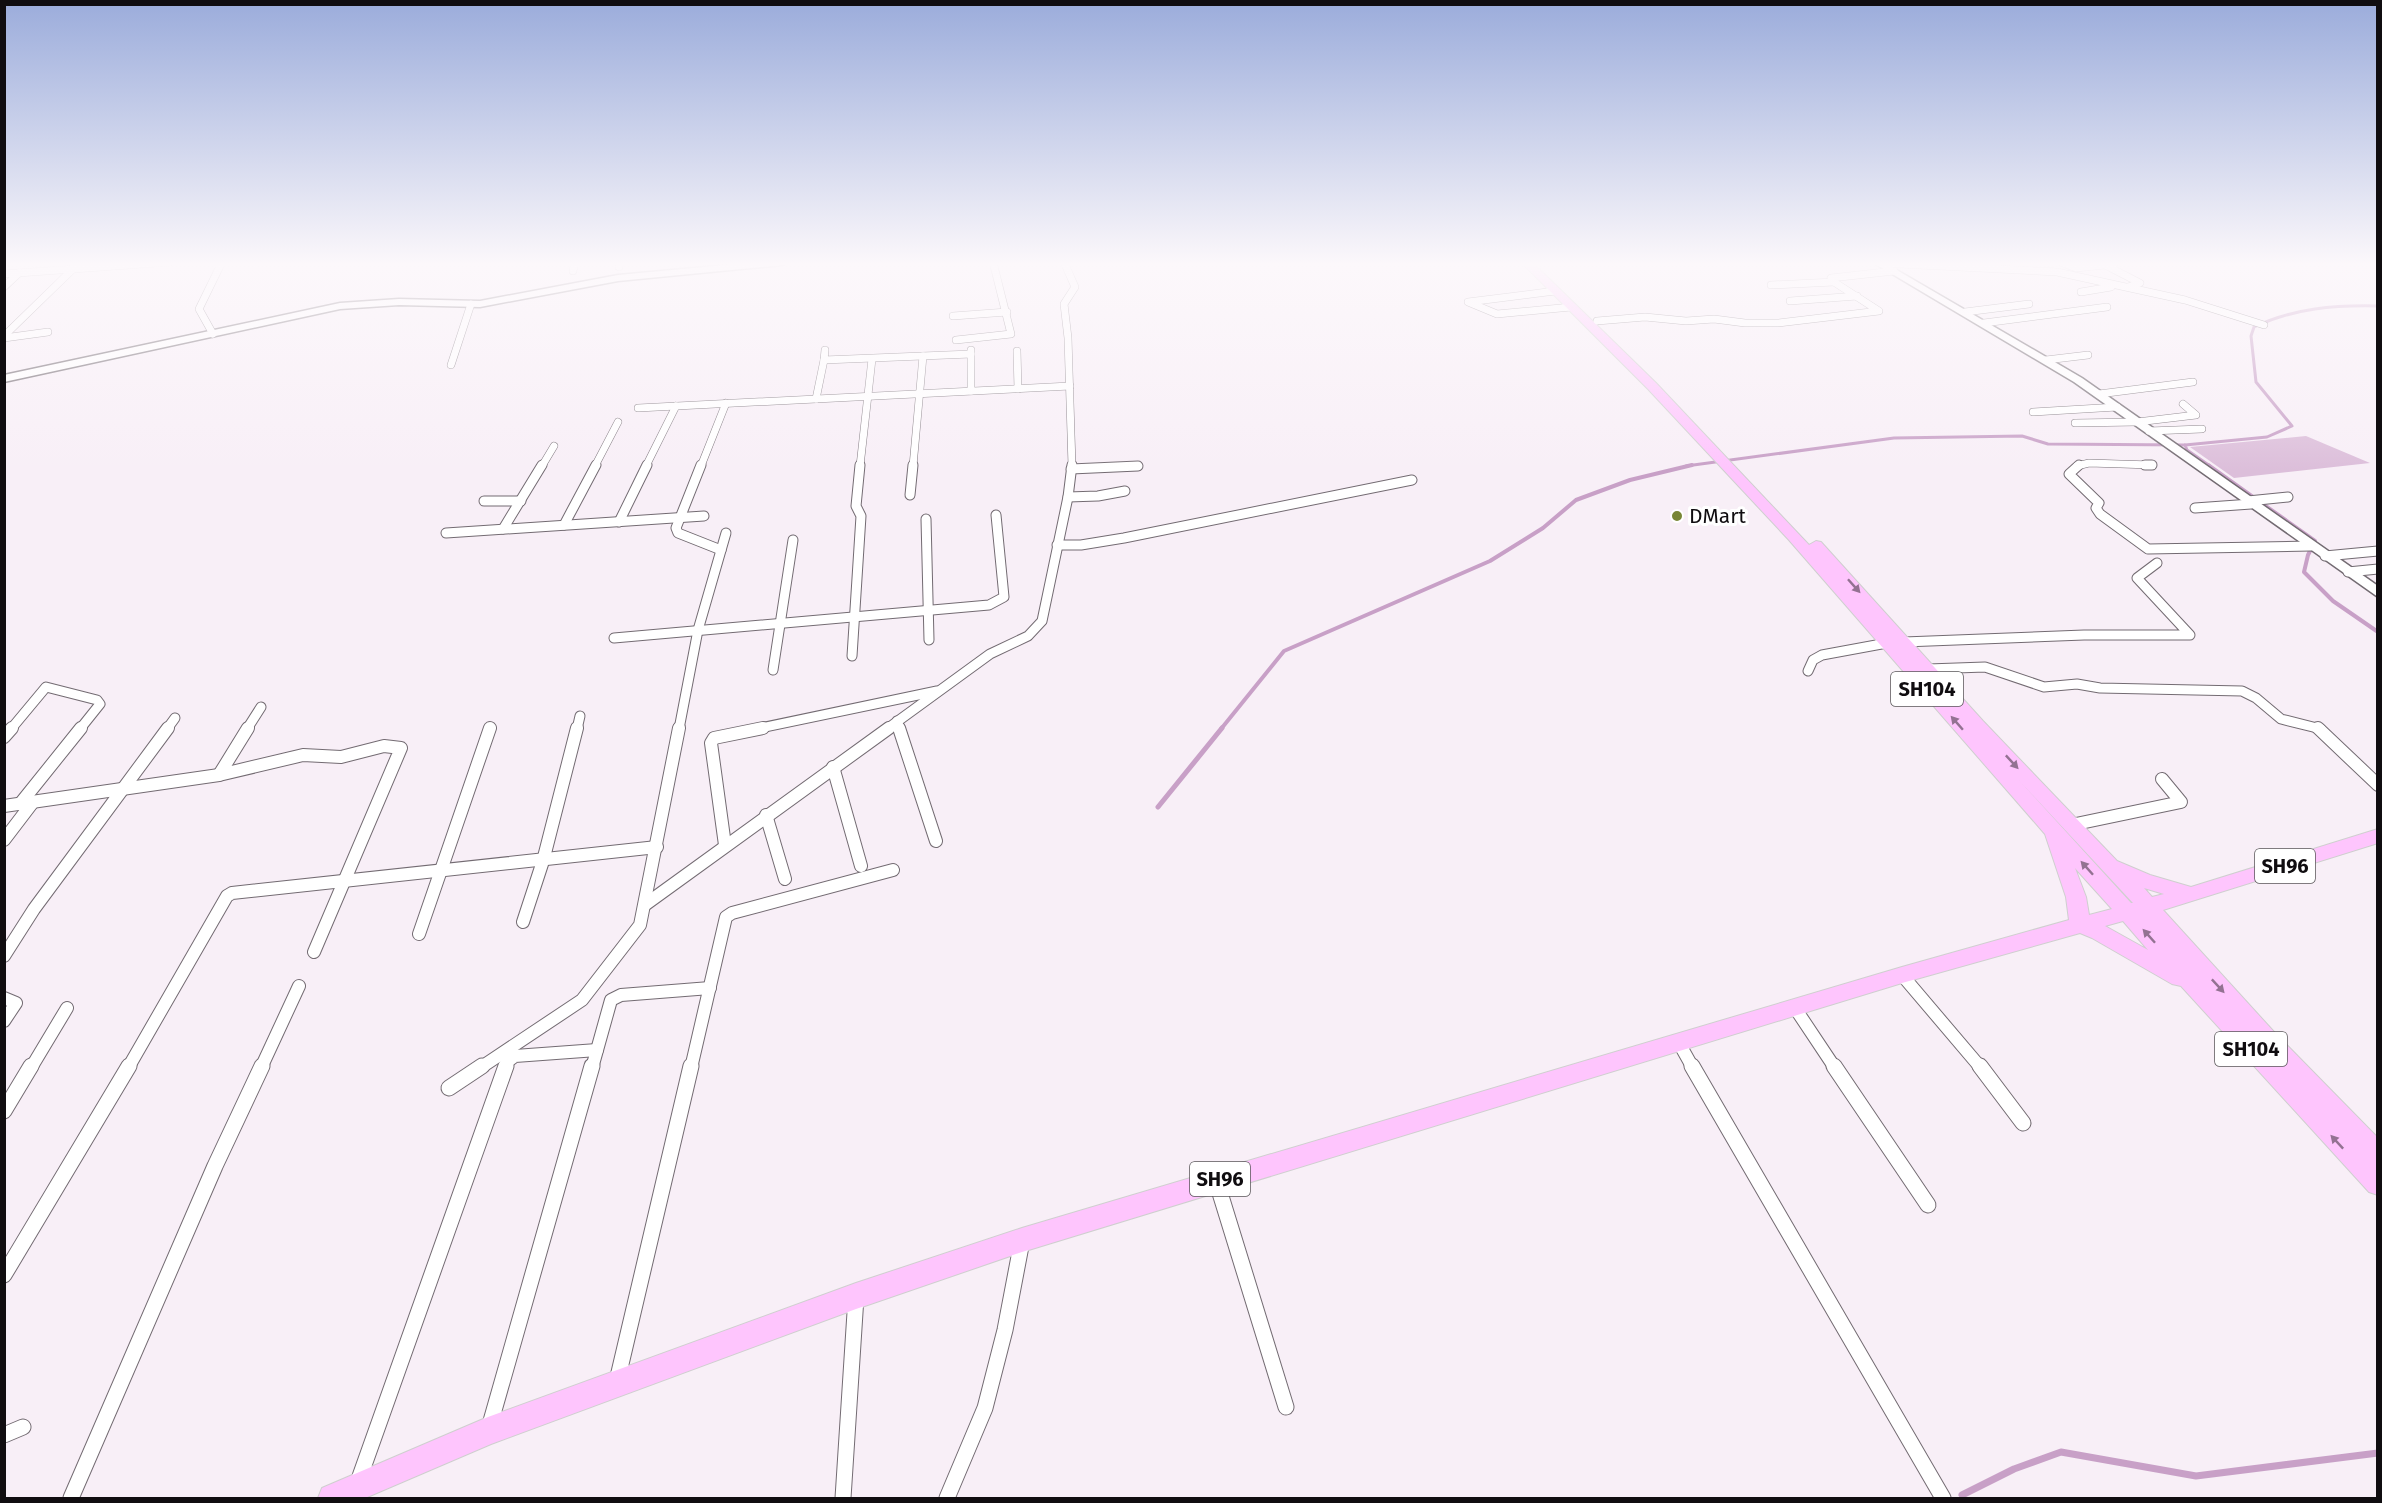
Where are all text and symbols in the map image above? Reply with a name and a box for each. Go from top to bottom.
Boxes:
place label: DMart [1689,503,1746,529]
marker: DMart [1670,509,1684,523]
one-way arrow [1847,578,1860,593]
road number: SH104 [1891,672,1963,706]
one-way arrow [1951,716,1964,731]
one-way arrow [2005,755,2019,770]
road number: SH96 [2255,849,2315,883]
one-way arrow [2081,861,2094,876]
one-way arrow [2142,929,2156,944]
one-way arrow [2211,978,2225,993]
road number: SH104 [2215,1032,2287,1066]
one-way arrow [2331,1135,2345,1149]
road number: SH96 [1190,1162,1250,1196]

